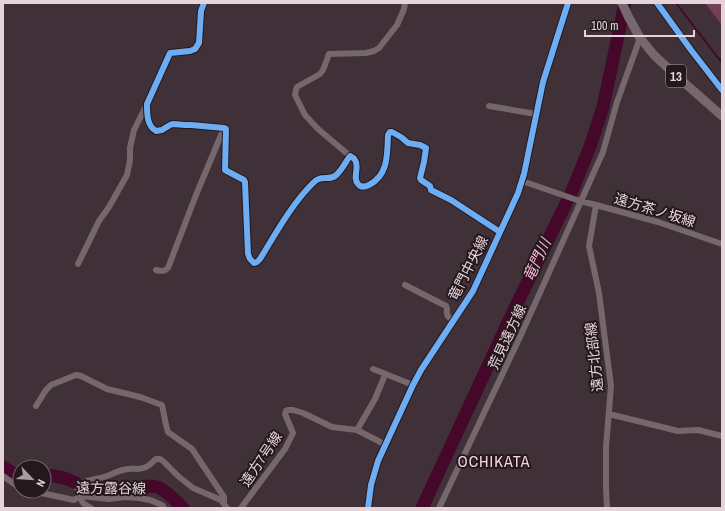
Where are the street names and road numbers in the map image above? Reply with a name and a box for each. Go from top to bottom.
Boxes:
road number: 13 [666,65,686,87]
street label: 遠方茶ノ坂線 [612,189,698,231]
street label: 竜門中央線 [444,233,492,303]
street label: 荒見遠方線 [484,301,530,373]
street label: 遠方北部線 [581,321,607,393]
street label: 遠方7号線 [236,428,286,490]
street label: 遠方露谷線 [76,478,146,498]

